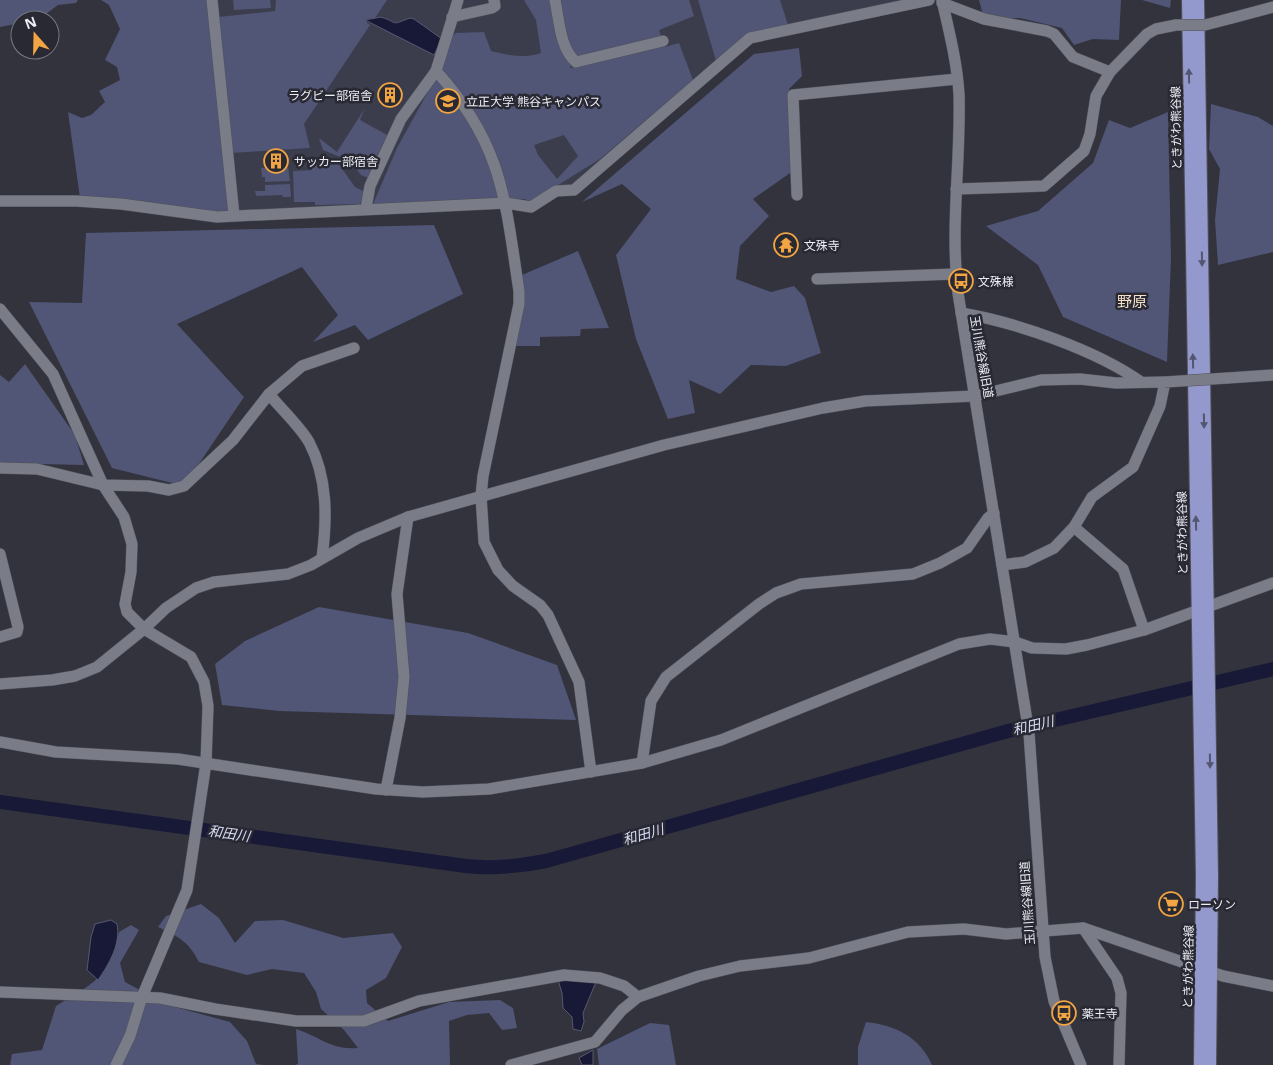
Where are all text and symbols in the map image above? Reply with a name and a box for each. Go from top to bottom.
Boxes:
north arrow [10,10,60,60]
text: N [22,11,39,33]
one-way arrow [1184,68,1192,84]
building icon: ラグビー部宿舎 [377,82,403,108]
street label: ときがわ熊谷線 [1167,86,1185,170]
place label: ラグビー部宿舎 [288,87,372,104]
school or university icon: 立正大学 熊谷キャンパス [435,88,461,114]
place label: 立正大学 熊谷キャンパス [466,93,601,110]
building icon: サッカー部宿舎 [263,148,289,174]
place label: サッカー部宿舎 [294,153,378,170]
temple icon: 文殊寺 [773,232,799,258]
place label: 文殊寺 [804,237,840,254]
one-way arrow [1198,251,1206,267]
bus stop icon: 文殊様 [948,268,974,294]
place label: 文殊様 [978,273,1014,290]
district label: 野原 [1117,291,1147,311]
street label: 玉川熊谷線旧道 [966,314,998,400]
one-way arrow [1189,353,1197,369]
one-way arrow [1200,413,1208,429]
street label: ときがわ熊谷線 [1173,491,1191,575]
one-way arrow [1191,515,1199,531]
water label: 和田川 [1010,711,1058,739]
one-way arrow [1206,754,1214,770]
water label: 和田川 [620,819,668,849]
water label: 和田川 [207,821,253,846]
street label: 玉川熊谷線旧道 [1016,861,1038,945]
supermarket icon: ローソン [1158,891,1184,917]
place label: ローソン [1188,896,1236,913]
street label: ときがわ熊谷線 [1179,925,1197,1009]
bus stop icon: 薬王寺 [1051,1000,1077,1026]
place label: 薬王寺 [1082,1005,1118,1022]

